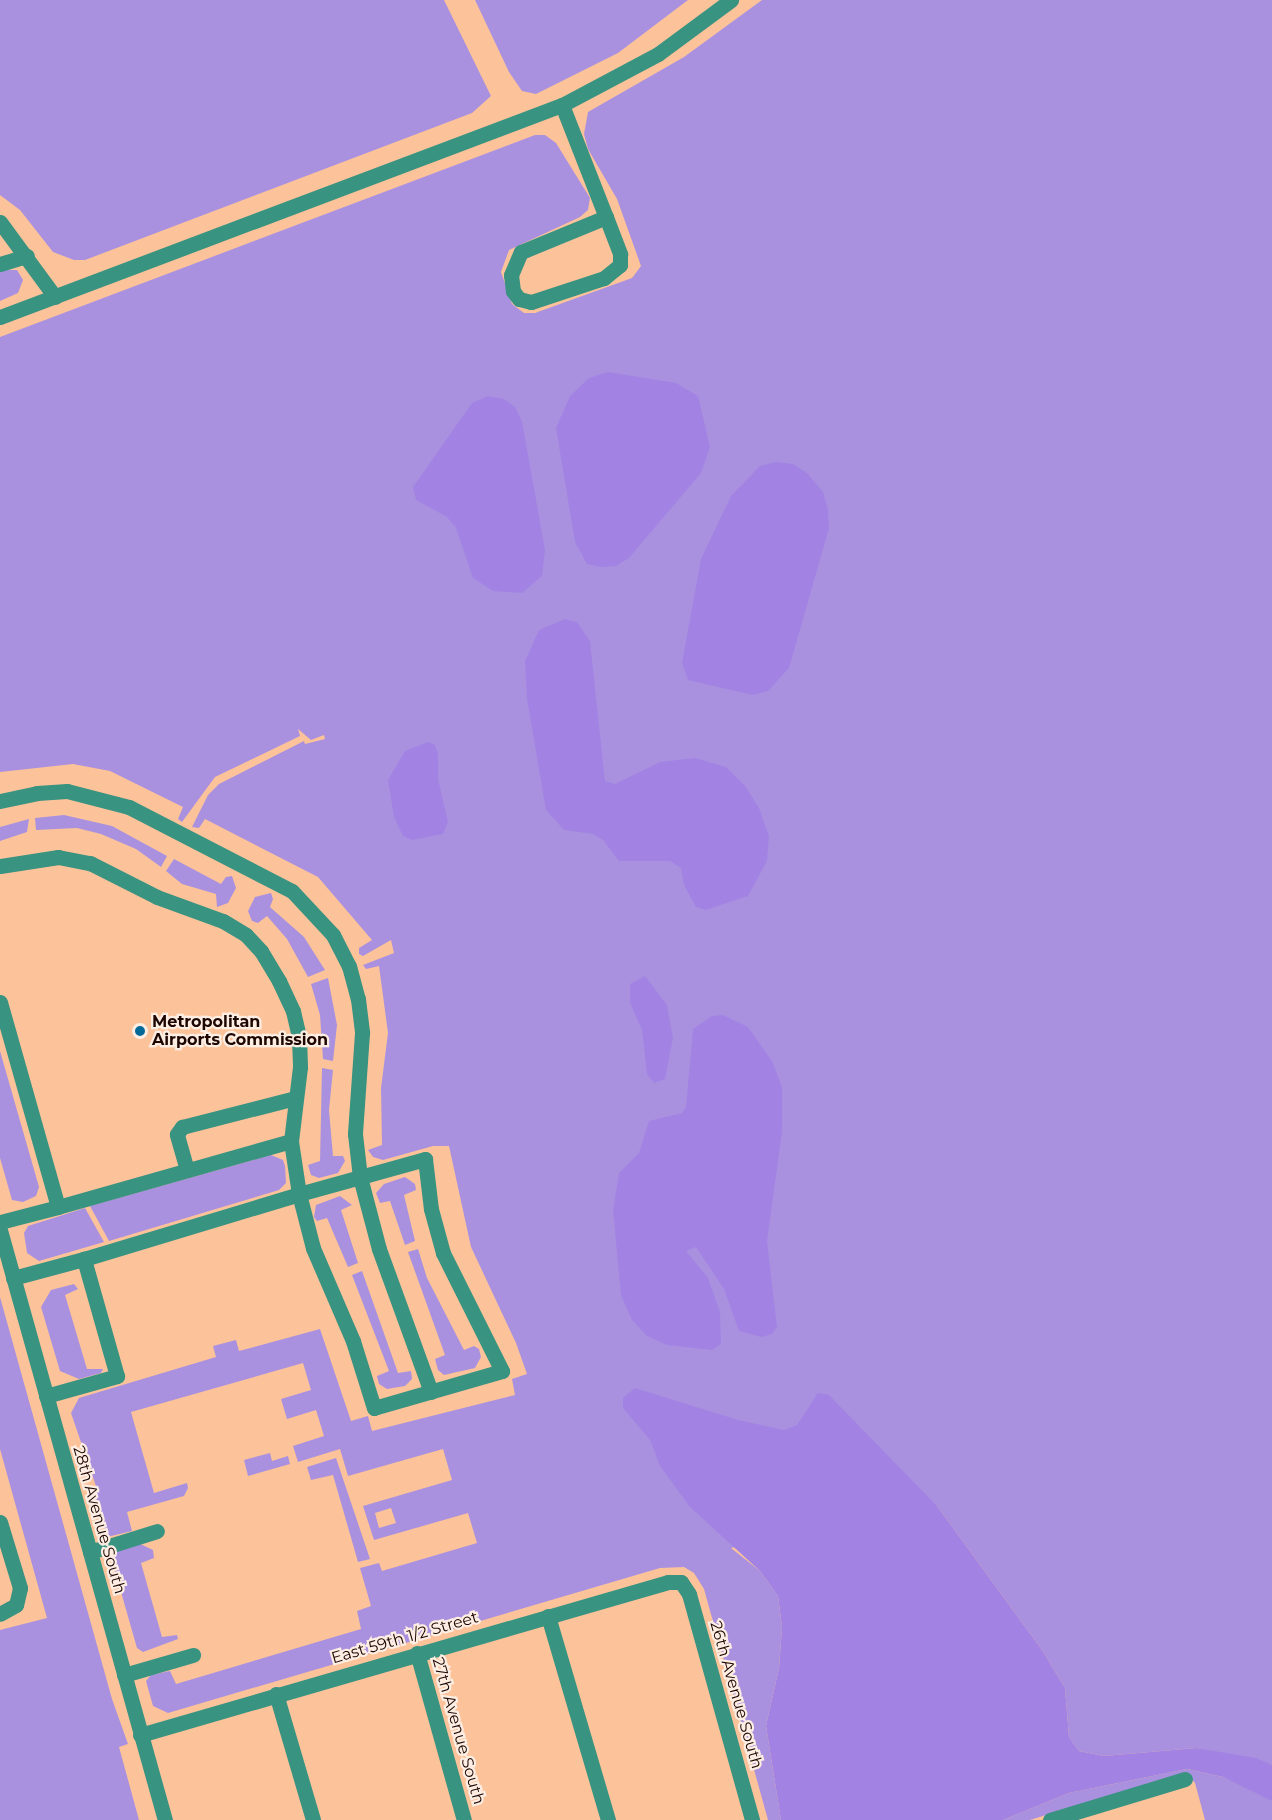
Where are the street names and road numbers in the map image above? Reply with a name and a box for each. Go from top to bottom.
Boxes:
street label: 28th Avenue South [69,1444,129,1596]
street label: East 59th 1/2 Street [329,1608,481,1668]
street label: 26th Avenue South [706,1619,766,1771]
street label: 27th Avenue South [428,1655,488,1807]

